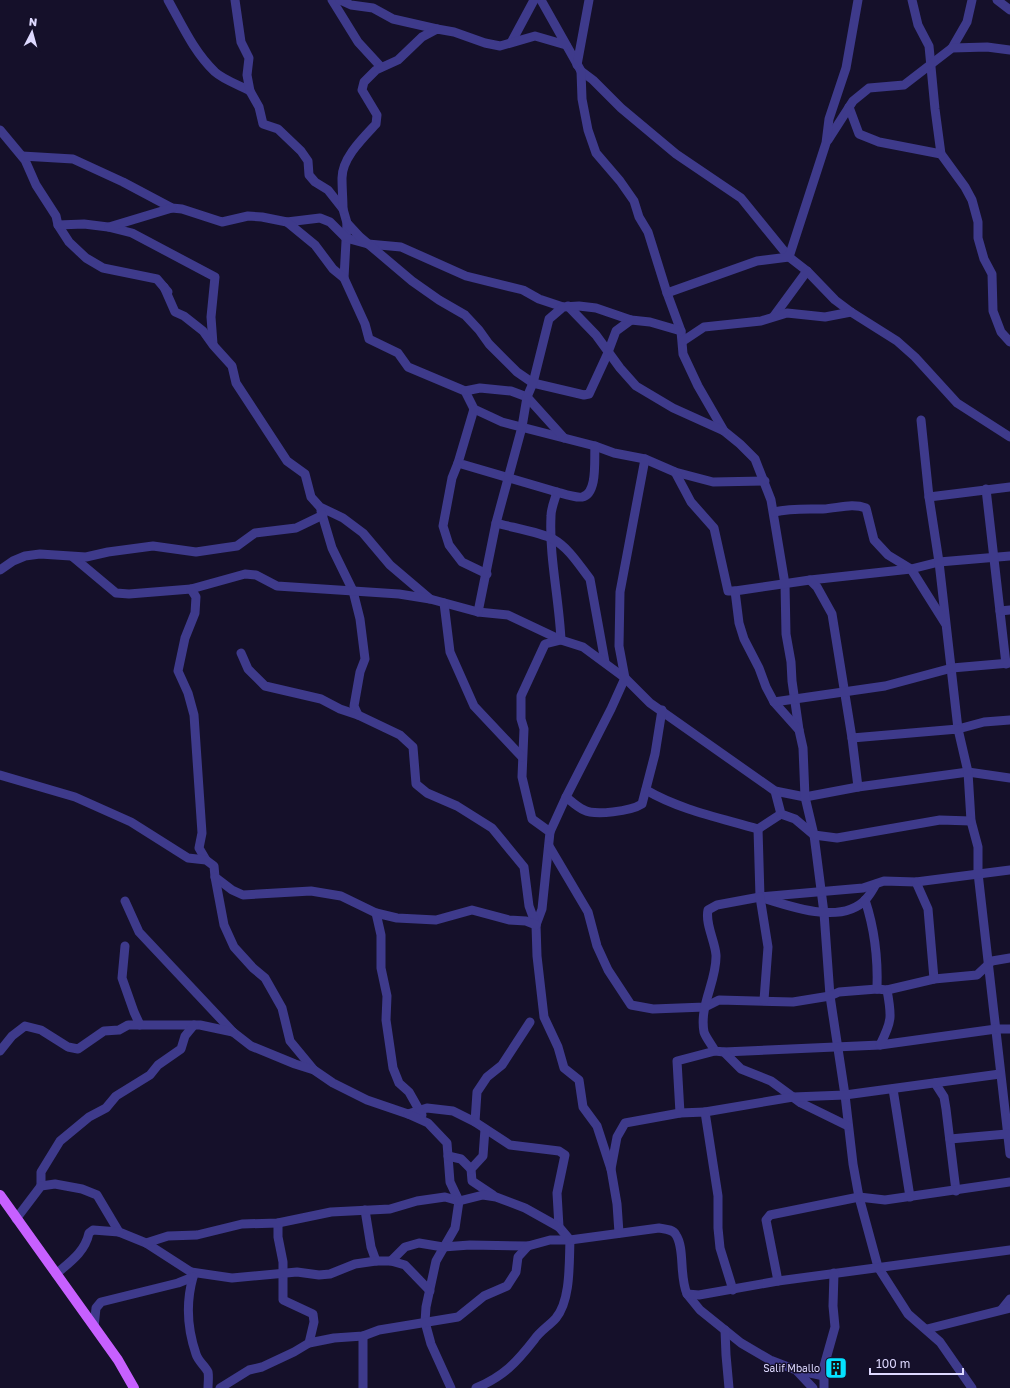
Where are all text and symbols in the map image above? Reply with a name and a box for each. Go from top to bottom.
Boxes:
north arrow [12,12,52,52]
text: N [28,15,38,28]
scale bar [870,1350,963,1376]
building icon: Salif Mballo [823,1355,849,1381]
text: 100 m [876,1356,910,1371]
place label: Salif Mballo [763,1362,820,1374]

